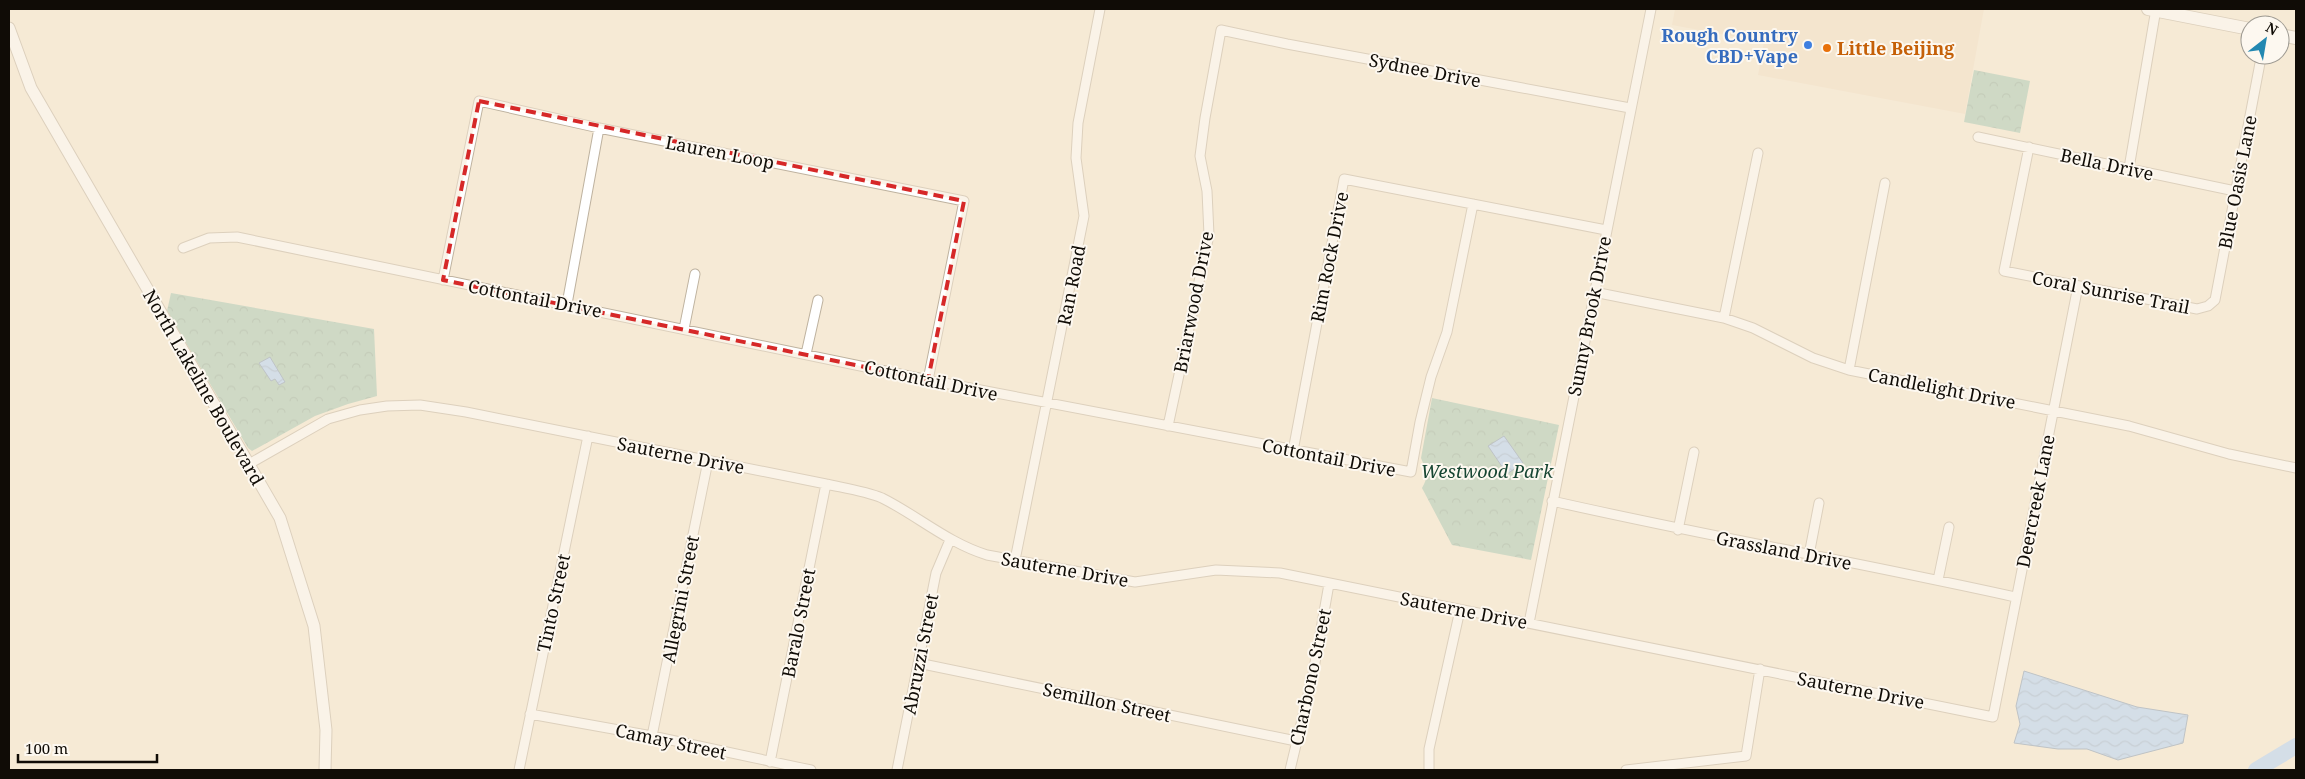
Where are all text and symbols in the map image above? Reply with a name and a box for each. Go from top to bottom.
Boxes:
north arrow [2240,15,2290,65]
text: N [2262,17,2282,39]
place label: Rough Country CBD+Vape [1661,23,1799,68]
place label: Little Beijing [1837,36,1955,60]
marker: Rough Country CBD+Vape [1802,39,1814,51]
marker: Little Beijing [1821,42,1833,54]
street label: Sydnee Drive [1367,47,1483,93]
street label: Blue Oasis Lane [2212,113,2262,251]
street label: Lauren Loop [664,130,776,174]
street label: Bella Drive [2058,142,2156,186]
street label: Rim Rock Drive [1305,189,1353,325]
street label: Briarwood Drive [1167,229,1219,375]
street label: Sunny Brook Drive [1562,234,1616,398]
street label: Ran Road [1051,243,1091,327]
street label: Coral Sunrise Trail [2030,265,2192,319]
street label: Cottontail Drive [466,273,604,323]
street label: North Lakeline Boulevard [138,285,270,489]
street label: Cottontail Drive [862,354,1000,406]
street label: Candlelight Drive [1866,362,2018,414]
street label: Sauterne Drive [615,431,747,479]
street label: Cottontail Drive [1260,432,1398,482]
street label: Deercreek Lane [2010,432,2060,570]
park label: Westwood Park [1421,459,1554,483]
street label: Grassland Drive [1714,525,1854,575]
street label: Allegrini Street [656,533,704,665]
street label: Sauterne Drive [999,546,1131,592]
street label: Tinto Street [531,552,575,654]
street label: Baralo Street [776,566,820,680]
street label: Sauterne Drive [1398,586,1530,634]
street label: Abruzzi Street [897,591,943,717]
street label: Charbono Street [1284,606,1336,748]
street label: Sauterne Drive [1795,666,1927,714]
street label: Semillon Street [1041,677,1173,727]
street label: Camay Street [613,718,729,764]
scale bar [18,732,156,764]
text: 100 m [25,738,68,758]

